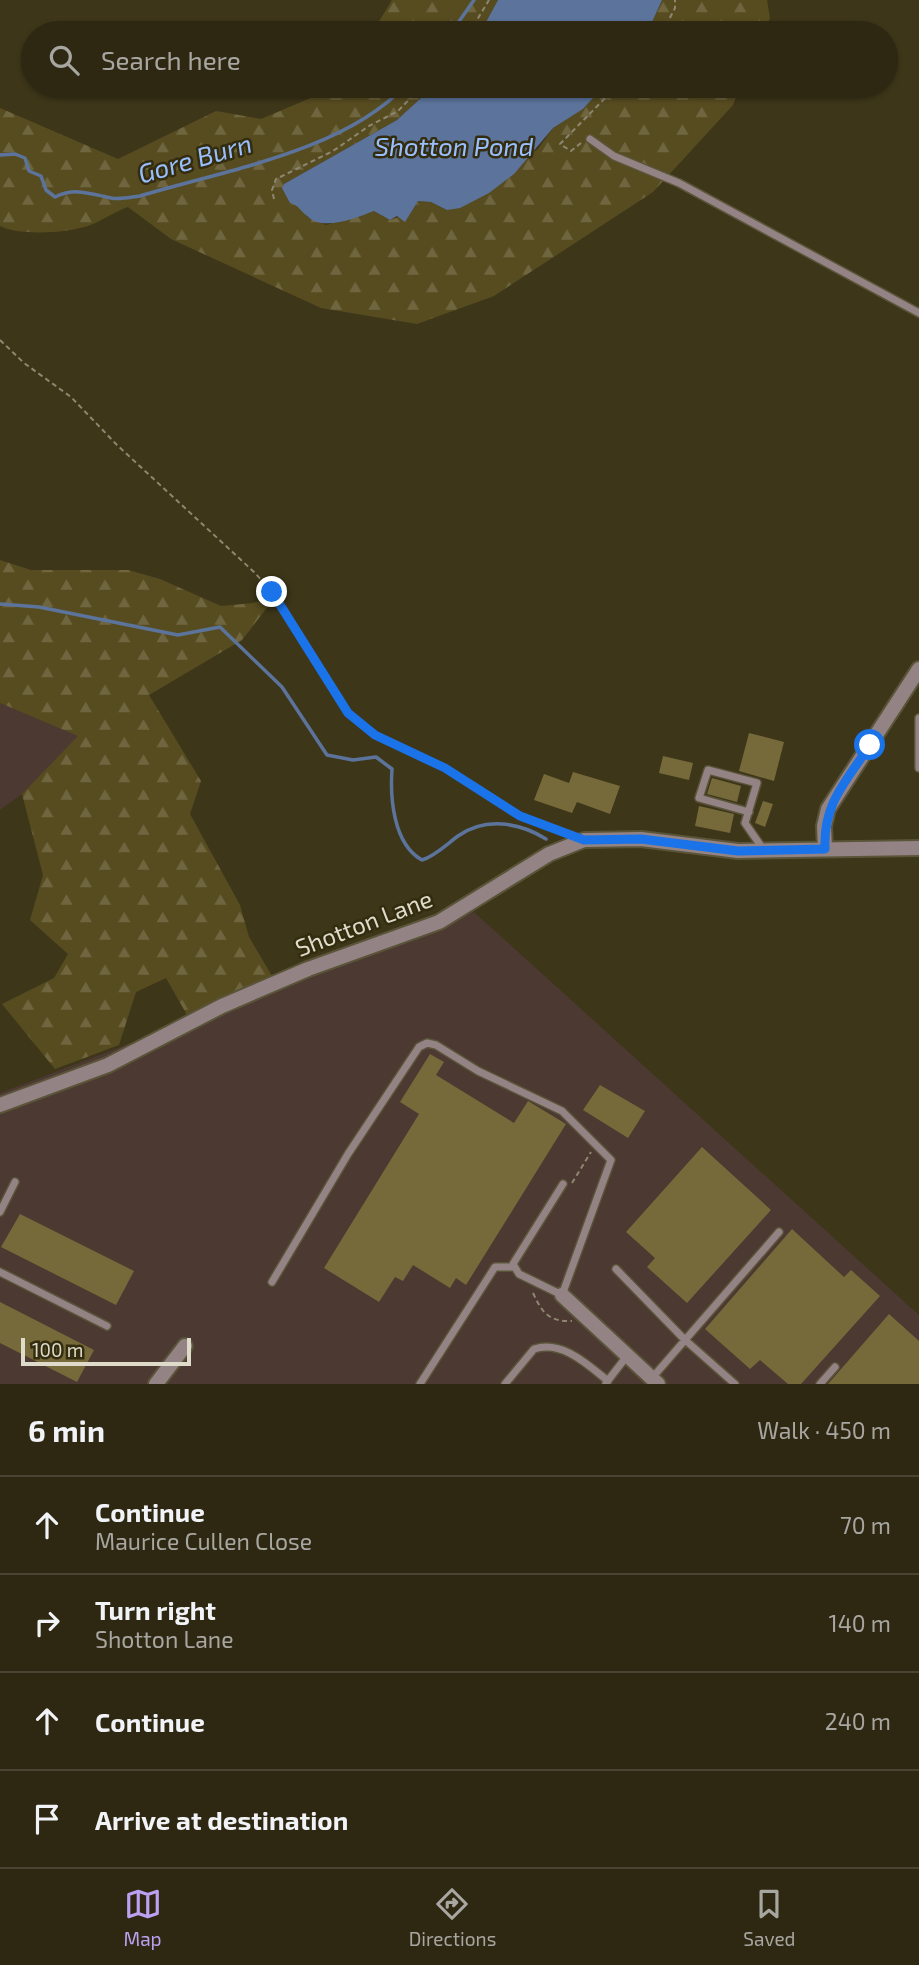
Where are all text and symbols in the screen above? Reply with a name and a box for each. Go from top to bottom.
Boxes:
search box [21,21,898,98]
icon: search [45,41,83,79]
text: Search here [101,44,241,75]
water label: Gore Burn [134,127,255,189]
water label: Shotton Pond [374,130,534,161]
route end [256,576,287,607]
route start [854,729,885,760]
street label: Shotton Lane [291,883,436,962]
scale bar [21,1335,191,1367]
text: 100 m [32,1338,83,1361]
text: 6 min [28,1412,105,1448]
text: Walk · 450 m [757,1416,891,1444]
text: Continue [95,1496,205,1527]
icon: ahead [28,1506,66,1544]
text: 70 m [840,1511,891,1539]
text: Maurice Cullen Close [95,1527,312,1555]
text: Turn right [95,1594,216,1625]
icon: right [28,1604,66,1642]
text: 140 m [829,1609,891,1637]
text: Shotton Lane [95,1625,234,1653]
icon: ahead [28,1702,66,1740]
text: Continue [95,1706,205,1737]
text: 240 m [825,1707,891,1735]
icon: arrive [28,1800,66,1838]
text: Arrive at destination [95,1804,348,1835]
tab: Map [124,1885,162,1950]
tab: Directions [409,1885,496,1950]
tab: Saved [743,1885,795,1950]

